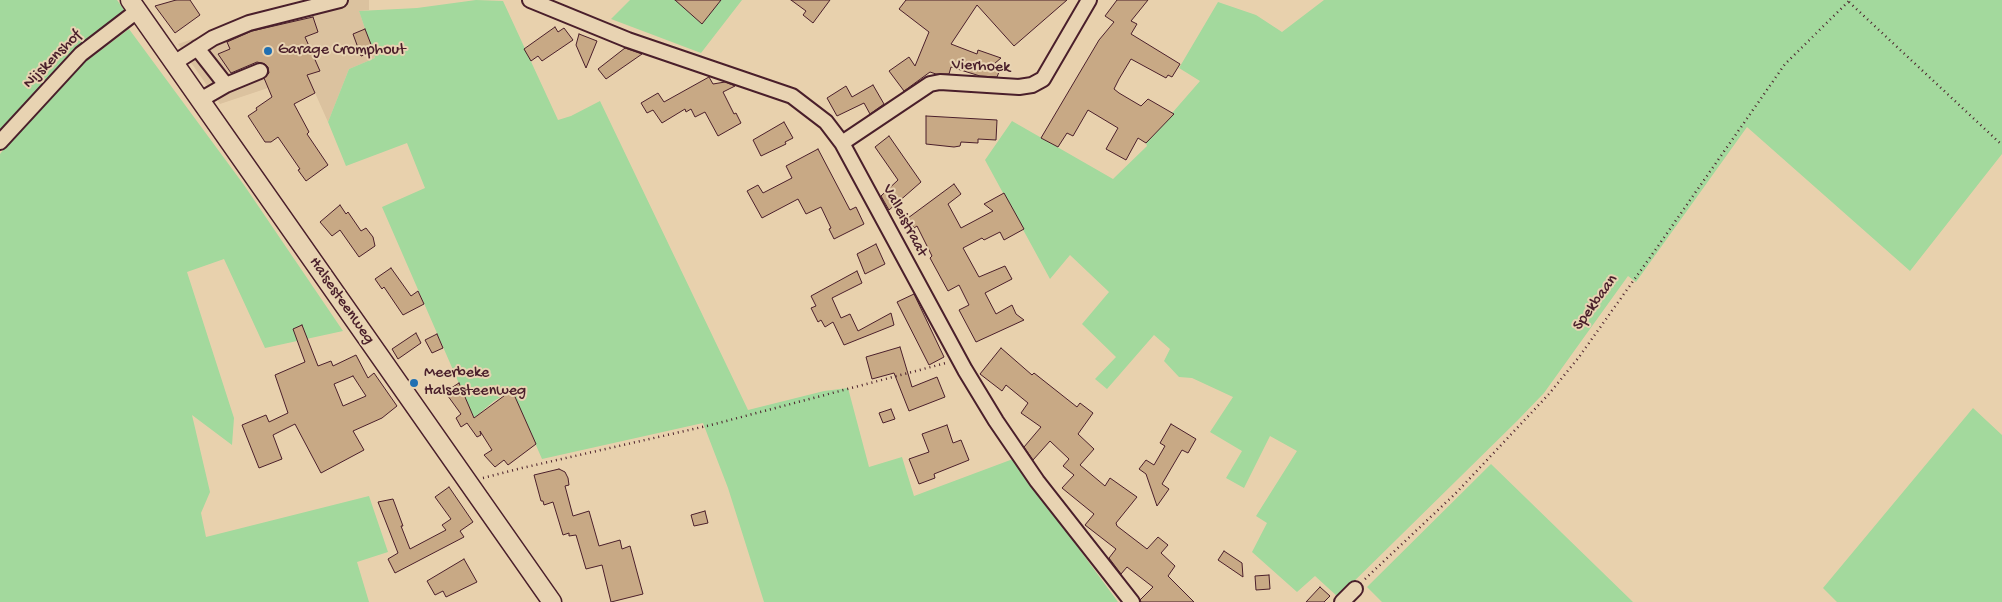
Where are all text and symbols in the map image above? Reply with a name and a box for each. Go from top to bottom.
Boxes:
street label: Nijskenshof [20,27,86,93]
place label: Garage Cromphout [278,41,405,61]
marker: Garage Cromphout [262,45,274,57]
street label: Vierhoek [951,56,1011,78]
street label: Valleistraat [877,182,931,260]
street label: Halsesteenweg [304,254,378,348]
street label: Spekbaan [1569,271,1623,335]
place label: Meerbeke Halsesteenweg [424,364,526,402]
marker: Meerbeke Halsesteenweg [408,377,420,389]

